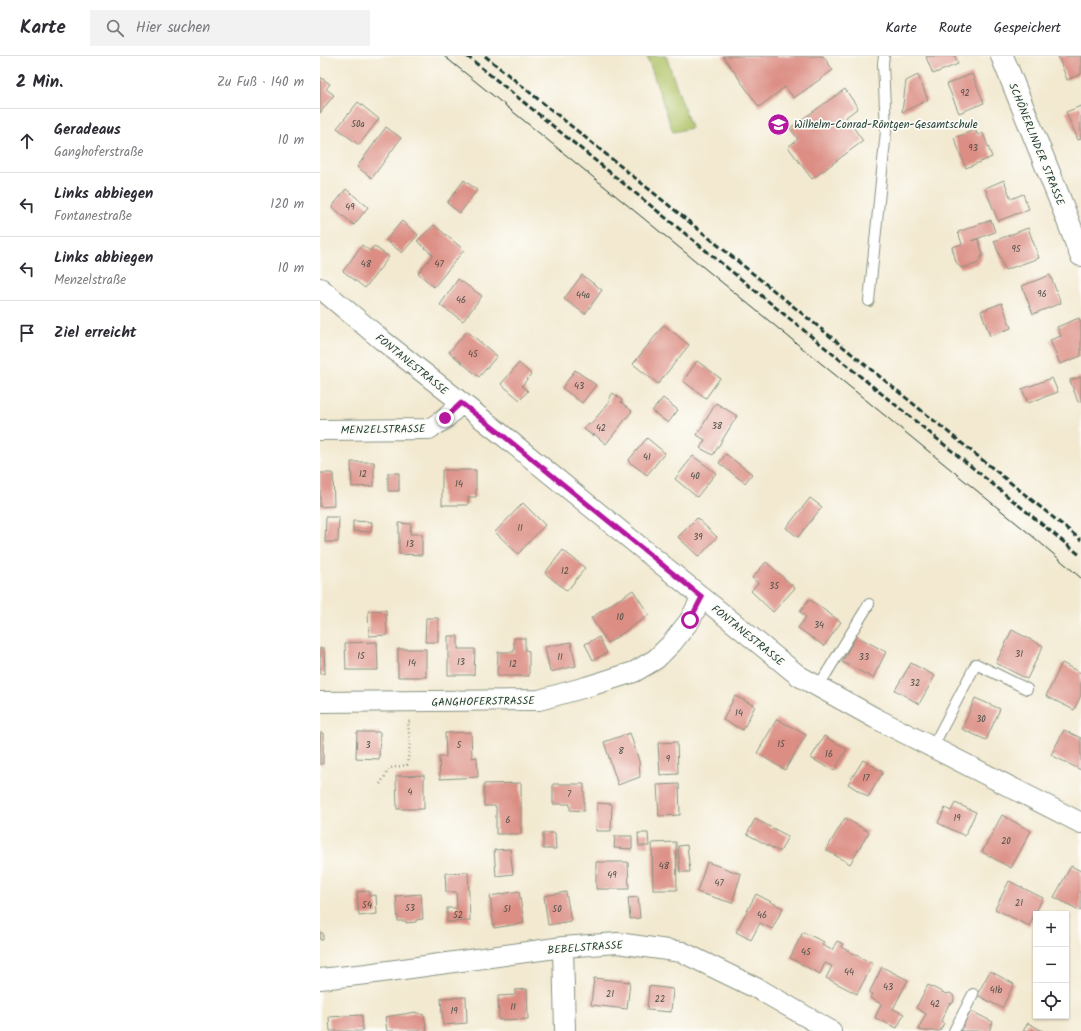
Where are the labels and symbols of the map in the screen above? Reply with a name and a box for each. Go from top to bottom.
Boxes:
street label: SCHÖNERLINDER STRASSE [1003,80,1069,209]
house number: 92 [960,86,970,101]
school or university icon: Wilhelm-Conrad-Röntgen-Gesamtschule [766,111,792,137]
place label: Wilhelm-Conrad-Röntgen-Gesamtschule [794,116,978,134]
house number: 50a [351,117,365,132]
house number: 93 [968,141,978,156]
house number: 49 [345,200,355,215]
house number: 95 [1011,242,1022,257]
house number: 48 [361,257,372,272]
house number: 47 [434,257,444,272]
house number: 96 [1037,287,1047,302]
house number: 44a [576,288,590,303]
house number: 46 [456,293,466,308]
street label: FONTANESTRASSE [371,330,452,400]
house number: 45 [468,347,479,362]
house number: 43 [574,379,584,394]
route end [436,409,454,427]
house number: 38 [712,419,723,434]
street label: MENZELSTRASSE [340,420,426,440]
house number: 42 [596,421,606,436]
house number: 41 [643,450,651,465]
house number: 12 [359,467,367,482]
house number: 40 [690,469,700,484]
house number: 14 [455,477,463,492]
house number: 11 [517,521,523,536]
house number: 39 [693,530,703,545]
house number: 13 [406,537,414,552]
house number: 12 [561,564,569,579]
house number: 35 [769,579,780,594]
street label: FONTANESTRASSE [707,601,788,671]
house number: 10 [616,610,624,625]
route start [681,611,699,629]
house number: 34 [814,618,824,633]
house number: 31 [1015,647,1023,662]
house number: 15 [357,649,366,664]
house number: 11 [557,650,563,665]
house number: 33 [859,650,869,665]
house number: 13 [457,655,465,670]
house number: 14 [408,656,416,671]
house number: 12 [509,657,517,672]
house number: 32 [910,676,920,691]
street label: GANGHOFERSTRASSE [431,692,535,712]
house number: 14 [735,706,743,721]
house number: 30 [976,712,986,727]
house number: 15 [777,737,786,752]
house number: 3 [365,738,371,753]
house number: 5 [457,738,463,753]
house number: 8 [618,744,624,759]
house number: 16 [825,747,833,762]
house number: 9 [666,752,671,767]
house number: 17 [863,771,870,786]
house number: 4 [408,785,413,800]
house number: 7 [567,787,572,802]
house number: 19 [953,811,961,826]
house number: 6 [505,813,511,828]
house number: 20 [1001,834,1011,849]
house number: 48 [659,859,670,874]
house number: 49 [607,868,617,883]
house number: 47 [714,876,724,891]
house number: 21 [1015,896,1023,911]
house number: 54 [362,898,372,913]
house number: 53 [405,901,415,916]
house number: 51 [503,902,511,917]
house number: 50 [552,902,562,917]
house number: 52 [453,908,463,923]
house number: 46 [757,908,767,923]
street label: BEBELSTRASSE [547,936,624,960]
house number: 45 [801,945,812,960]
house number: 44 [844,965,854,980]
house number: 43 [883,980,893,995]
house number: 41b [990,983,1003,998]
house number: 21 [606,987,614,1002]
house number: 22 [655,992,665,1007]
house number: 42 [930,997,940,1012]
house number: 11 [510,1000,516,1015]
house number: 19 [450,1004,458,1019]

